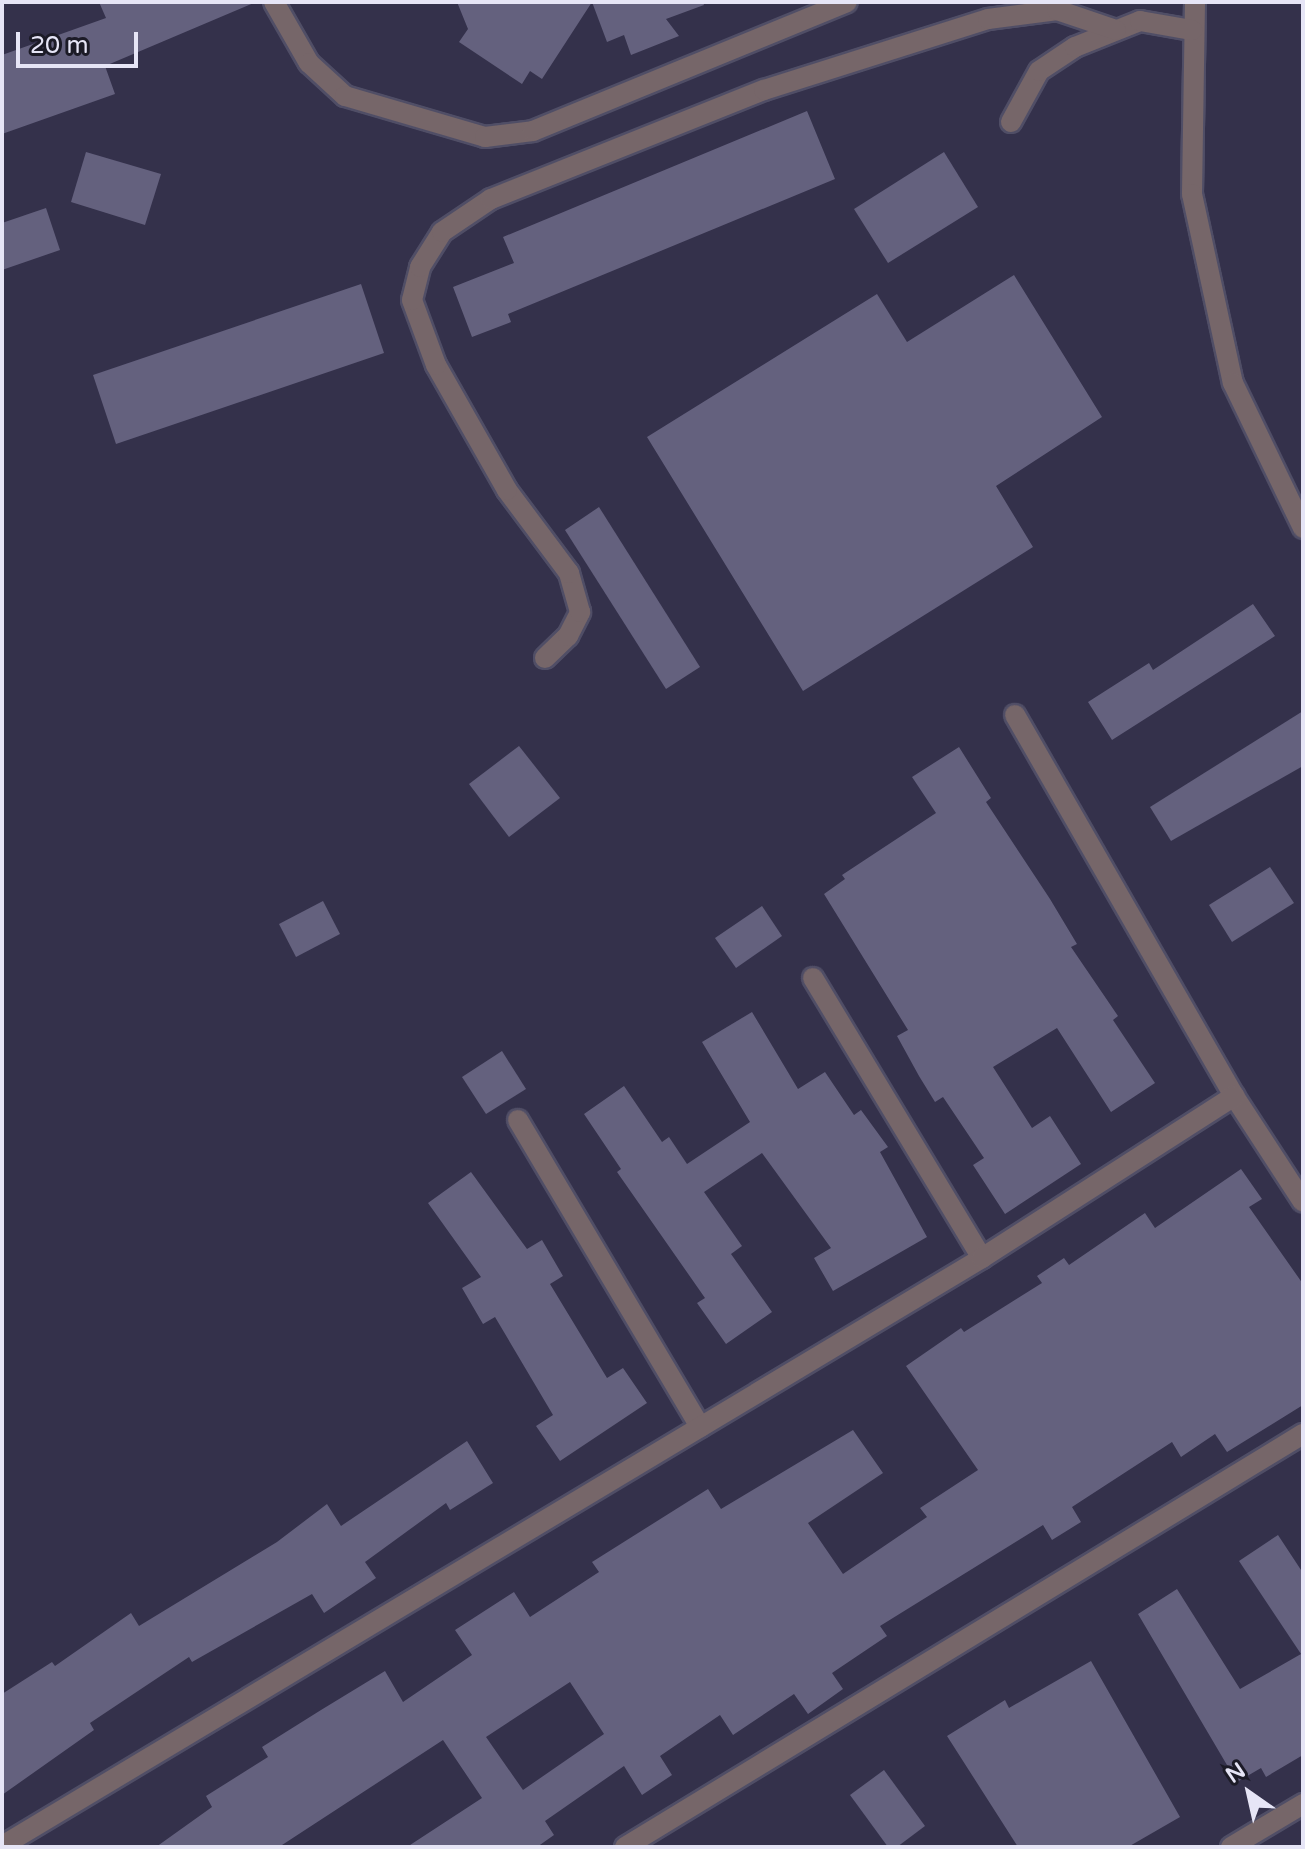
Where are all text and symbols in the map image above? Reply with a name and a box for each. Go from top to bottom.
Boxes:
scale bar [20,16,142,66]
text: 20 m [30,31,88,60]
north arrow [1209,1753,1289,1833]
text: N [1221,1757,1250,1789]

